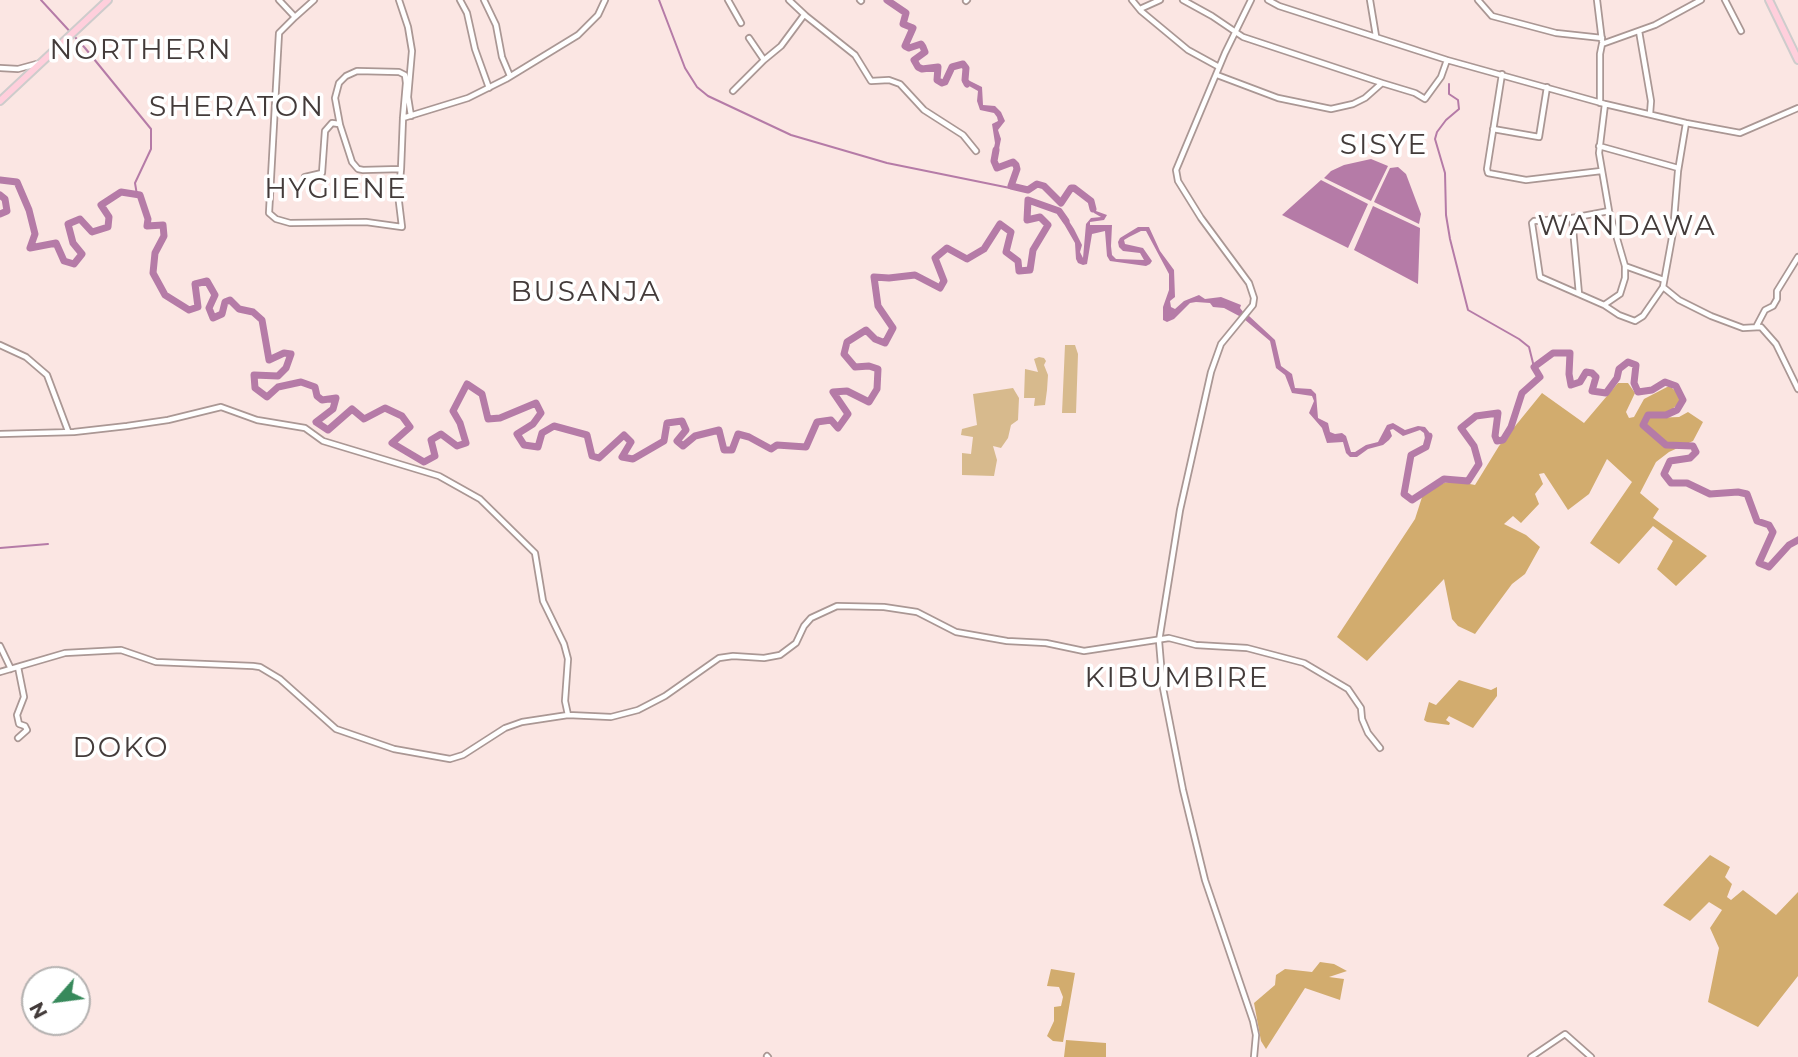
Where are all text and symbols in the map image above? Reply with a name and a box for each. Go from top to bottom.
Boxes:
district label: NORTHERN [51,34,231,68]
district label: SHERATON [150,91,324,125]
district label: SISYE [1340,129,1428,163]
district label: HYGIENE [265,173,407,207]
district label: WANDAWA [1538,210,1716,244]
district label: BUSANJA [511,276,661,310]
district label: KIBUMBIRE [1086,662,1268,696]
district label: DOKO [73,732,169,766]
north arrow [21,966,91,1036]
text: N [25,998,53,1022]

